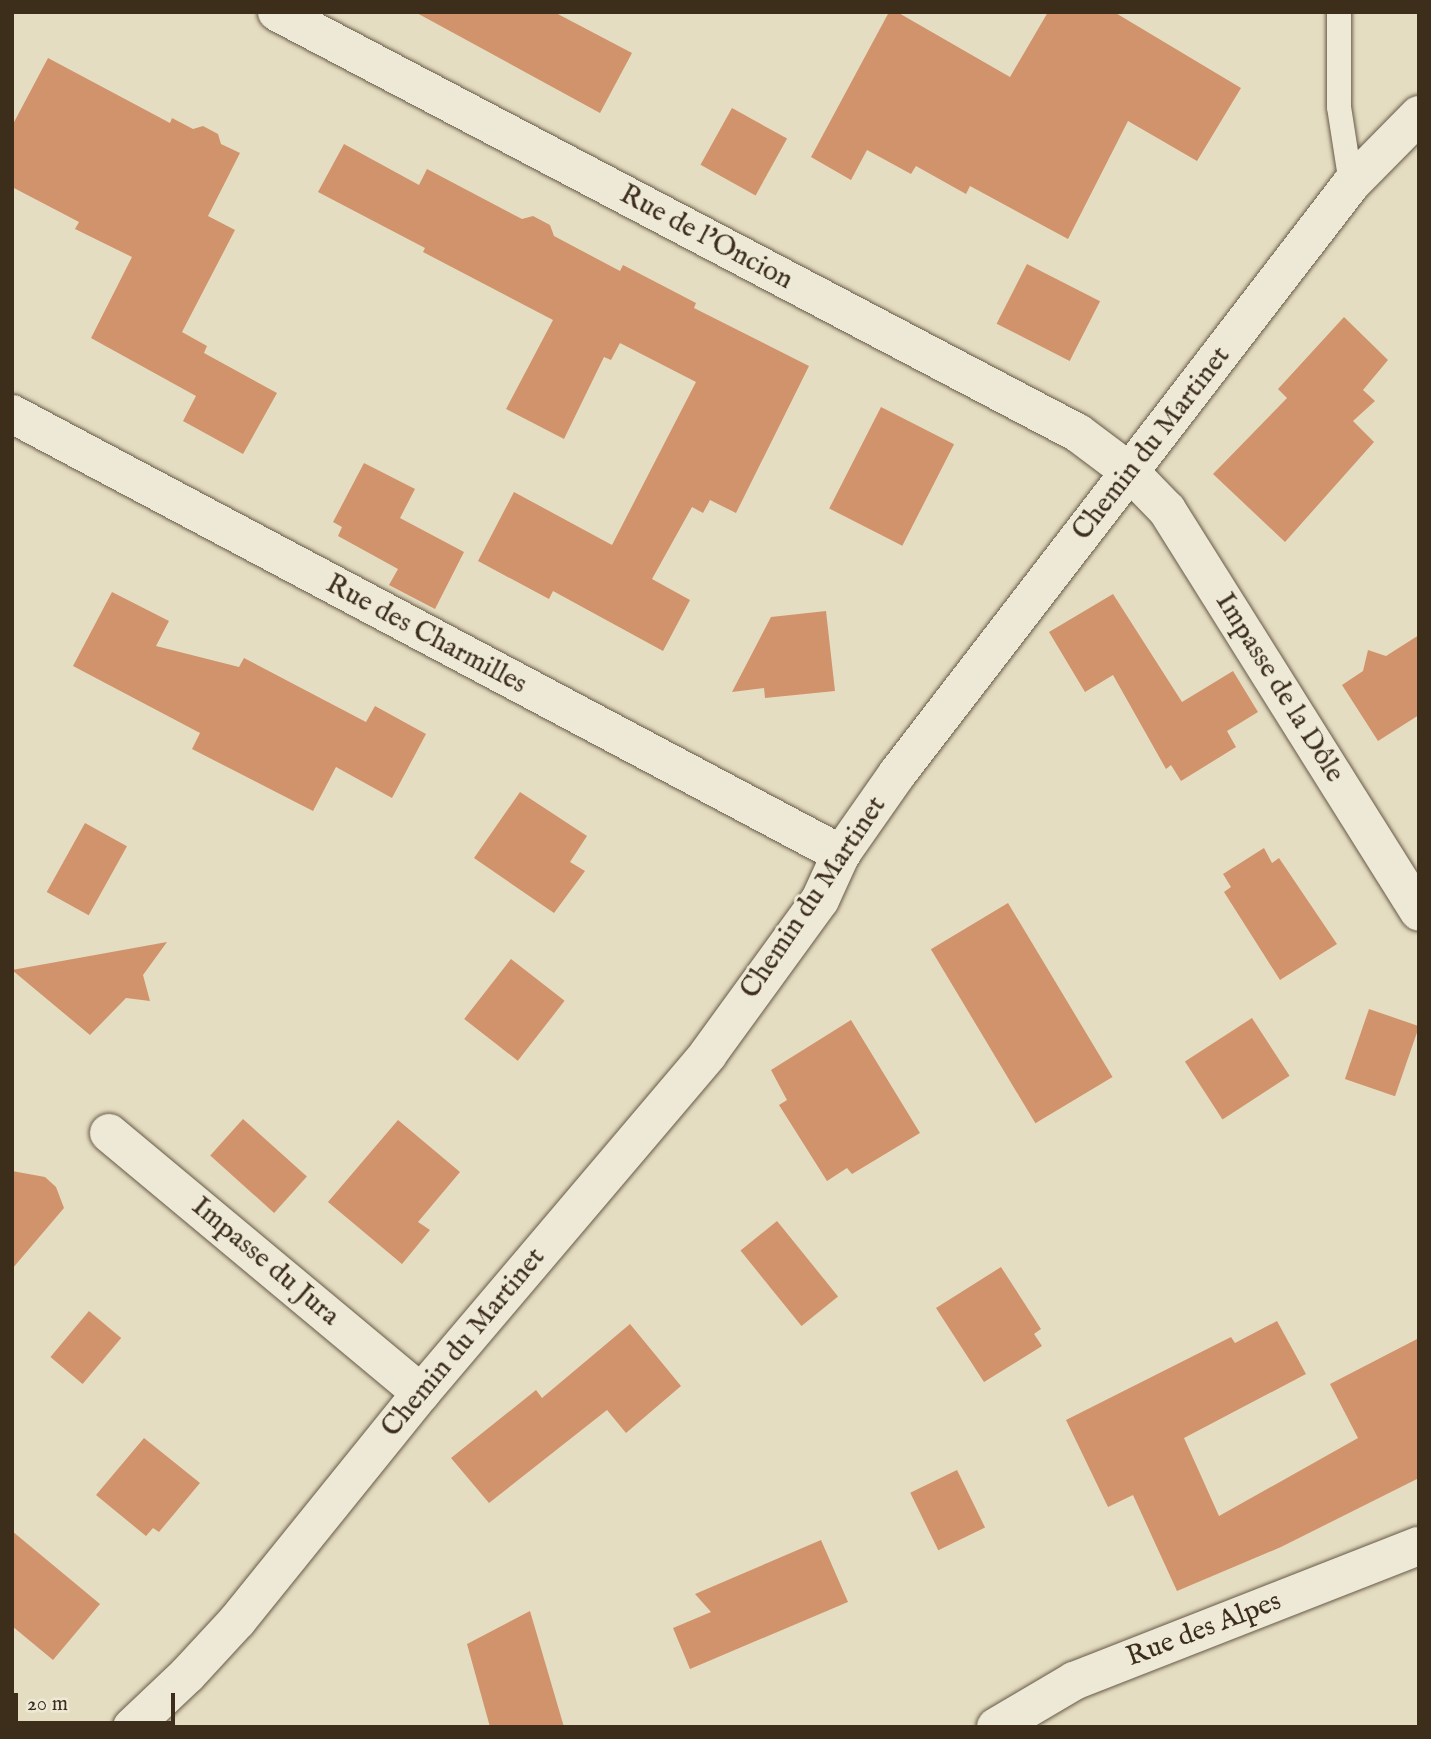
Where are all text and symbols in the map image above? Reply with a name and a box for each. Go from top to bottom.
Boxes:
street label: Rue de l'Oncion [614,178,798,298]
street label: Chemin du Martinet [1066,340,1238,548]
street label: Rue des Charmilles [320,568,532,702]
street label: Impasse de la Dôle [1207,587,1351,789]
street label: Chemin du Martinet [734,791,894,1005]
street label: Impasse du Jura [184,1190,346,1334]
street label: Chemin du Martinet [375,1242,553,1444]
street label: Rue des Alpes [1122,1585,1286,1675]
scale bar [18,1680,178,1724]
text: 20 m [27,1691,68,1718]

